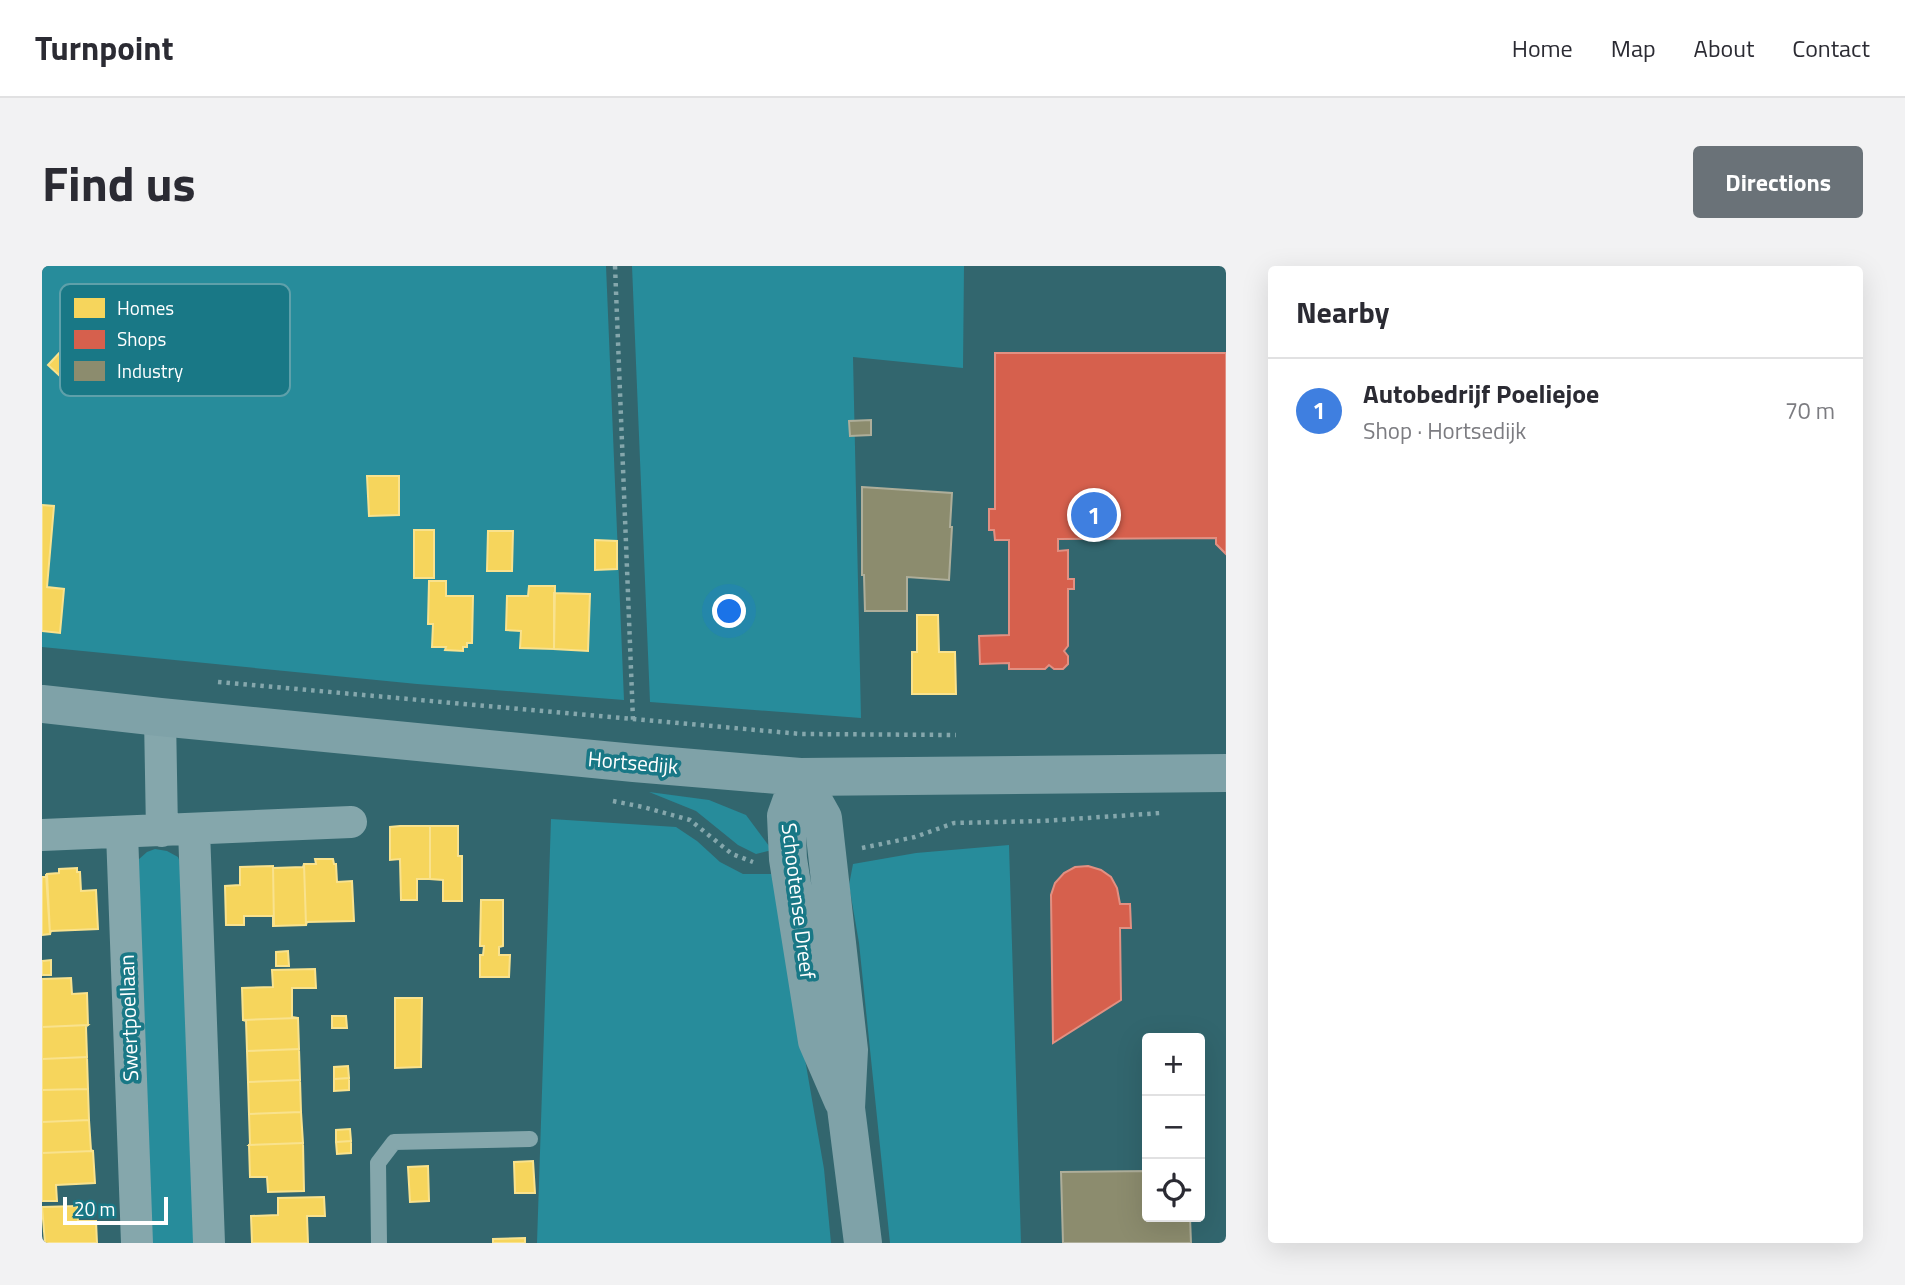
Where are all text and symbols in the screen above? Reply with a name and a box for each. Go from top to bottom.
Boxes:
text: Turnpoint [35,23,174,73]
text: Home [1512,30,1573,66]
text: Map [1611,30,1656,66]
text: About [1694,30,1754,66]
text: Contact [1792,30,1870,66]
text: Find us [42,145,196,220]
button: Directions [1693,146,1863,218]
legend [60,284,290,396]
text: Nearby [1296,289,1389,335]
text: Homes [117,293,174,322]
text: Shops [117,324,167,353]
text: Industry [117,356,183,385]
text: Autobedrijf Poeliejoe [1363,374,1599,413]
text: 1 [1313,393,1325,428]
text: 70 m [1785,393,1835,428]
text: Shop · Hortsedijk [1363,413,1526,448]
pin: 1 [1071,489,1117,541]
your location [712,594,746,628]
street label: Hortsedijk [587,742,680,782]
street label: Schootense Dreef [774,821,824,981]
street label: Swertpoellaan [110,954,146,1082]
map controls [1142,1033,1205,1222]
button: + [1142,1033,1205,1096]
button: − [1142,1096,1205,1159]
button: locate [1142,1159,1205,1222]
scale bar [63,1194,168,1226]
text: 20 m [74,1194,115,1223]

